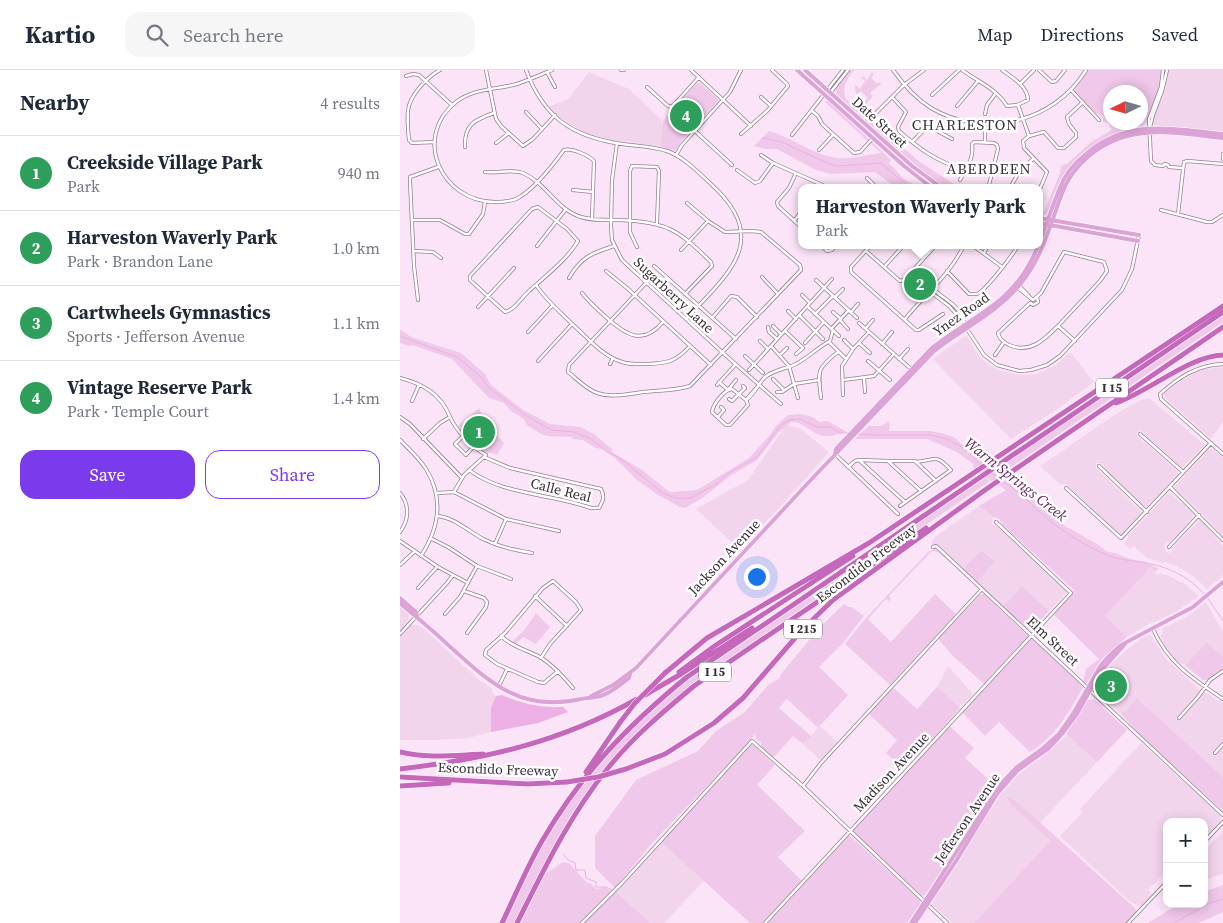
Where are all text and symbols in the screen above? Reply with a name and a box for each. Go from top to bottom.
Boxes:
search box [125,12,475,57]
text: Kartio [25,18,95,51]
icon: search [143,21,171,49]
text: Search here [183,22,283,48]
text: Map [977,22,1013,47]
text: Directions [1041,22,1124,47]
text: Saved [1152,22,1198,47]
north arrow [1103,85,1148,130]
text: Nearby [20,88,90,117]
text: 4 results [320,92,380,114]
street label: Date Street [848,92,912,153]
pin: 4 [670,97,702,135]
district label: CHARLESTON [912,114,1018,135]
text: Creekside Village Park [67,149,263,175]
district label: ABERDEEN [946,158,1032,179]
text: 1 [32,162,40,184]
text: 940 m [338,162,380,184]
text: Park [67,175,100,197]
popup [798,184,1043,249]
text: Harveston Waverly Park [815,193,1026,219]
text: Park [815,219,848,241]
text: Harveston Waverly Park [67,224,277,250]
text: 2 [32,237,40,259]
text: 1.0 km [332,237,380,259]
text: Park · Brandon Lane [67,250,213,272]
street label: Sugarberry Lane [629,252,719,338]
pin: 2 [904,265,936,303]
street label: Ynez Road [929,287,993,341]
text: Cartwheels Gymnastics [67,299,271,325]
text: 3 [32,312,40,334]
text: 1.1 km [332,312,380,334]
text: Sports · Jefferson Avenue [67,325,245,347]
text: Vintage Reserve Park [67,374,252,400]
road number: I 15 [1096,378,1128,398]
text: 4 [32,387,40,409]
text: 1.4 km [332,387,380,409]
text: Park · Temple Court [67,400,209,422]
pin: 1 [463,413,495,451]
water label: Warm Springs Creek [960,432,1073,526]
button: Save [20,450,195,499]
button: Share [205,450,380,499]
street label: Calle Real [529,473,593,507]
street label: Jackson Avenue [683,514,765,600]
street label: Escondido Freeway [812,518,921,607]
your location [744,564,770,590]
street label: Elm Street [1023,612,1084,671]
road number: I 215 [784,620,822,638]
road number: I 15 [699,662,731,682]
pin: 3 [1095,667,1127,705]
street label: Madison Avenue [849,727,933,817]
street label: Escondido Freeway [437,757,560,781]
street label: Jefferson Avenue [929,769,1005,868]
map controls [1163,818,1208,908]
button: + [1163,818,1208,863]
button: − [1163,863,1208,908]

